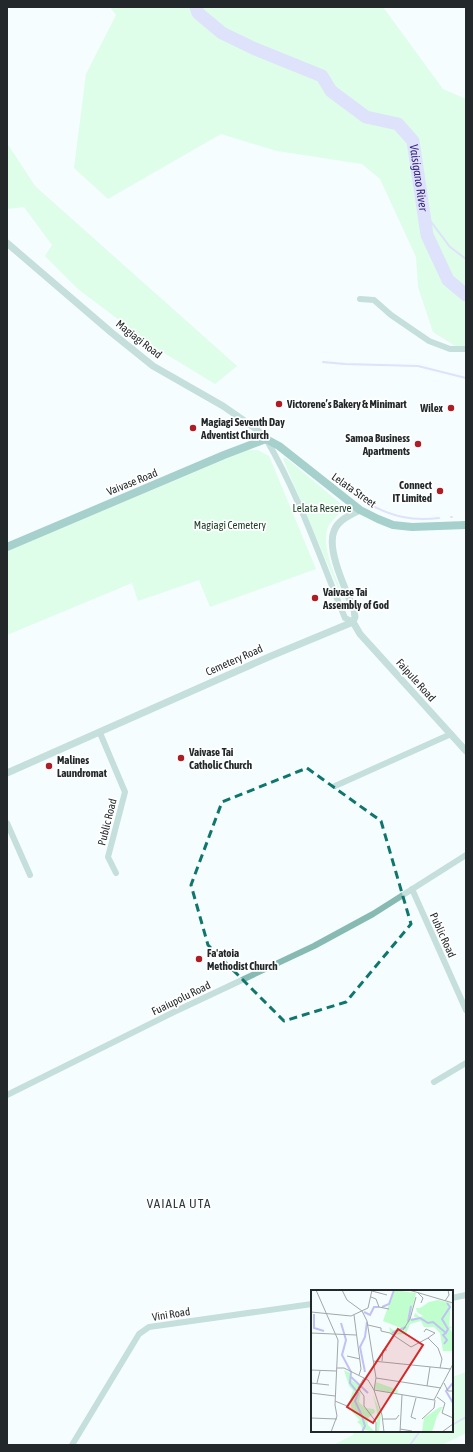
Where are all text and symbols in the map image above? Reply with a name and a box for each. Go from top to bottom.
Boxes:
water label: Vaisigano River [407,143,430,213]
street label: Magiagi Road [114,317,164,361]
place label: Victorene’s Bakery & Minimart [286,398,407,410]
marker: Victorene’s Bakery & Minimart [274,399,284,409]
place label: Wilex [419,402,444,414]
marker: Wilex [446,403,456,413]
place label: Magiagi Seventh Day Adventist Church [200,416,285,441]
marker: Magiagi Seventh Day Adventist Church [188,423,198,433]
place label: Samoa Business Apartments [346,432,410,457]
marker: Samoa Business Apartments [413,439,423,449]
street label: Vaivase Road [105,466,159,498]
street label: Lelata Street [330,470,378,510]
place label: Connect IT Limited [392,479,433,504]
marker: Connect IT Limited [435,486,445,496]
park label: Lelata Reserve [292,502,352,514]
park label: Magiagi Cemetery [194,519,267,531]
place label: Vaivase Tai Assembly of God [322,586,389,611]
marker: Vaivase Tai Assembly of God [310,593,320,603]
street label: Cemetery Road [204,642,264,678]
street label: Faipule Road [394,656,438,704]
place label: Vaivase Tai Catholic Church [188,746,252,771]
marker: Vaivase Tai Catholic Church [176,753,186,763]
place label: Malines Laundromat [57,754,108,779]
marker: Malines Laundromat [44,761,54,771]
street label: Public Road [95,797,119,847]
street label: Public Road [428,911,458,959]
place label: Fa'atoia Methodist Church [207,947,278,972]
marker: Fa'atoia Methodist Church [194,954,204,964]
street label: Fuaiupolu Road [150,979,212,1017]
district label: VAIALA UTA [147,1196,211,1211]
inset map [311,1290,453,1432]
street label: Vini Road [151,1305,191,1323]

